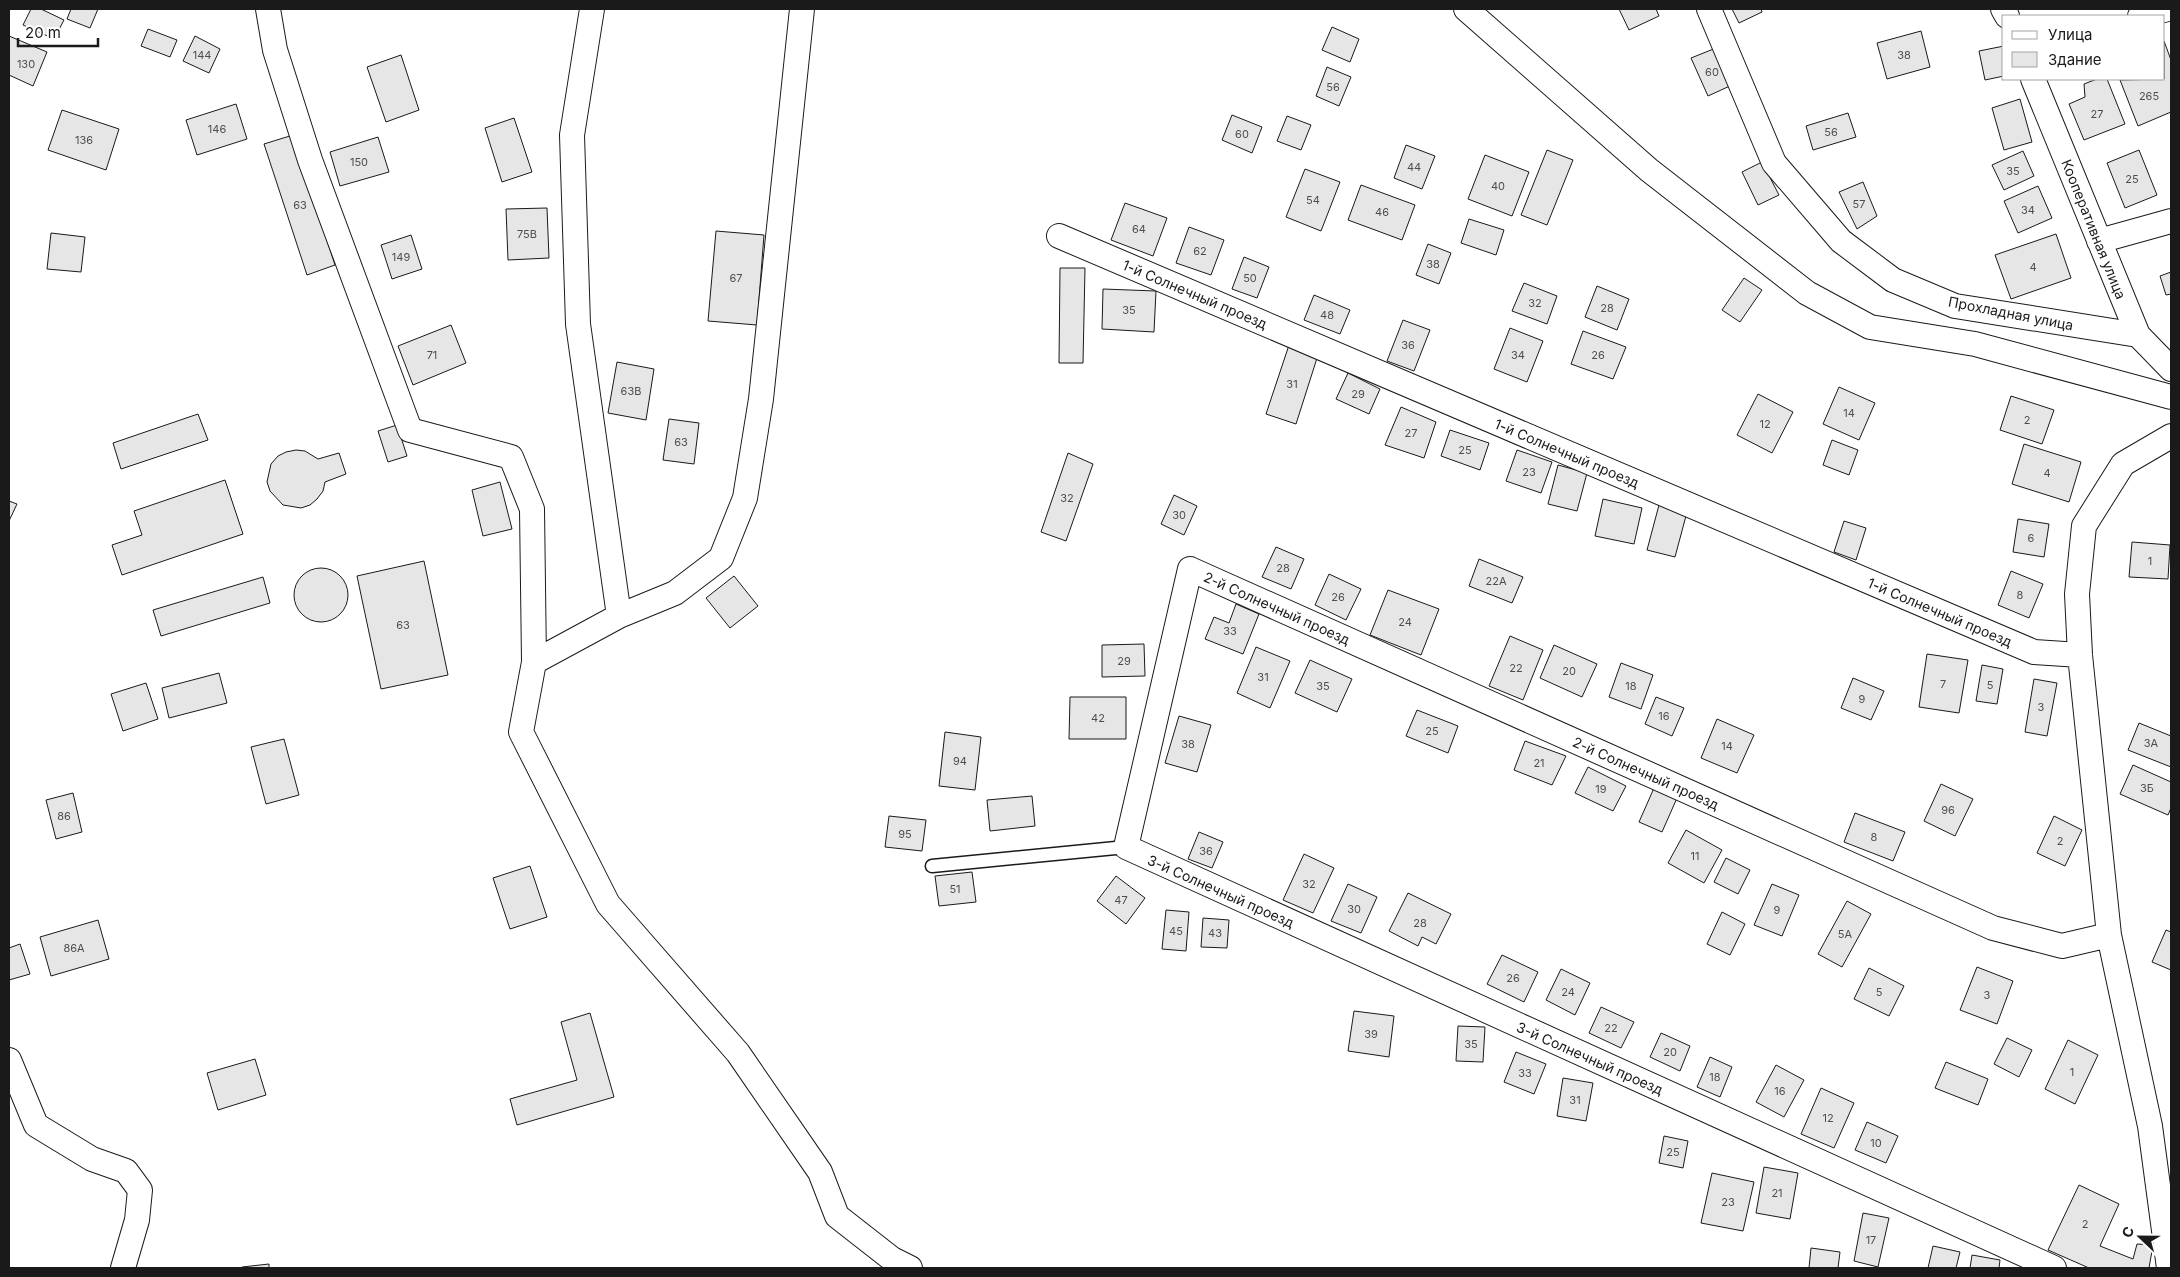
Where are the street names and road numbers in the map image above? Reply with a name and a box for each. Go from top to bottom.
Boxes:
street label: Кооперативная улица [2058,157,2130,301]
street label: 1-й Солнечный проезд [1120,256,1270,332]
street label: Прохладная улица [1947,293,2075,333]
street label: 1-й Солнечный проезд [1492,415,1642,491]
street label: 2-й Солнечный проезд [1201,568,1353,648]
street label: 1-й Солнечный проезд [1865,574,2015,650]
street label: 2-й Солнечный проезд [1570,733,1722,813]
street label: 3-й Солнечный проезд [1145,851,1297,931]
street label: 3-й Солнечный проезд [1514,1018,1666,1098]

